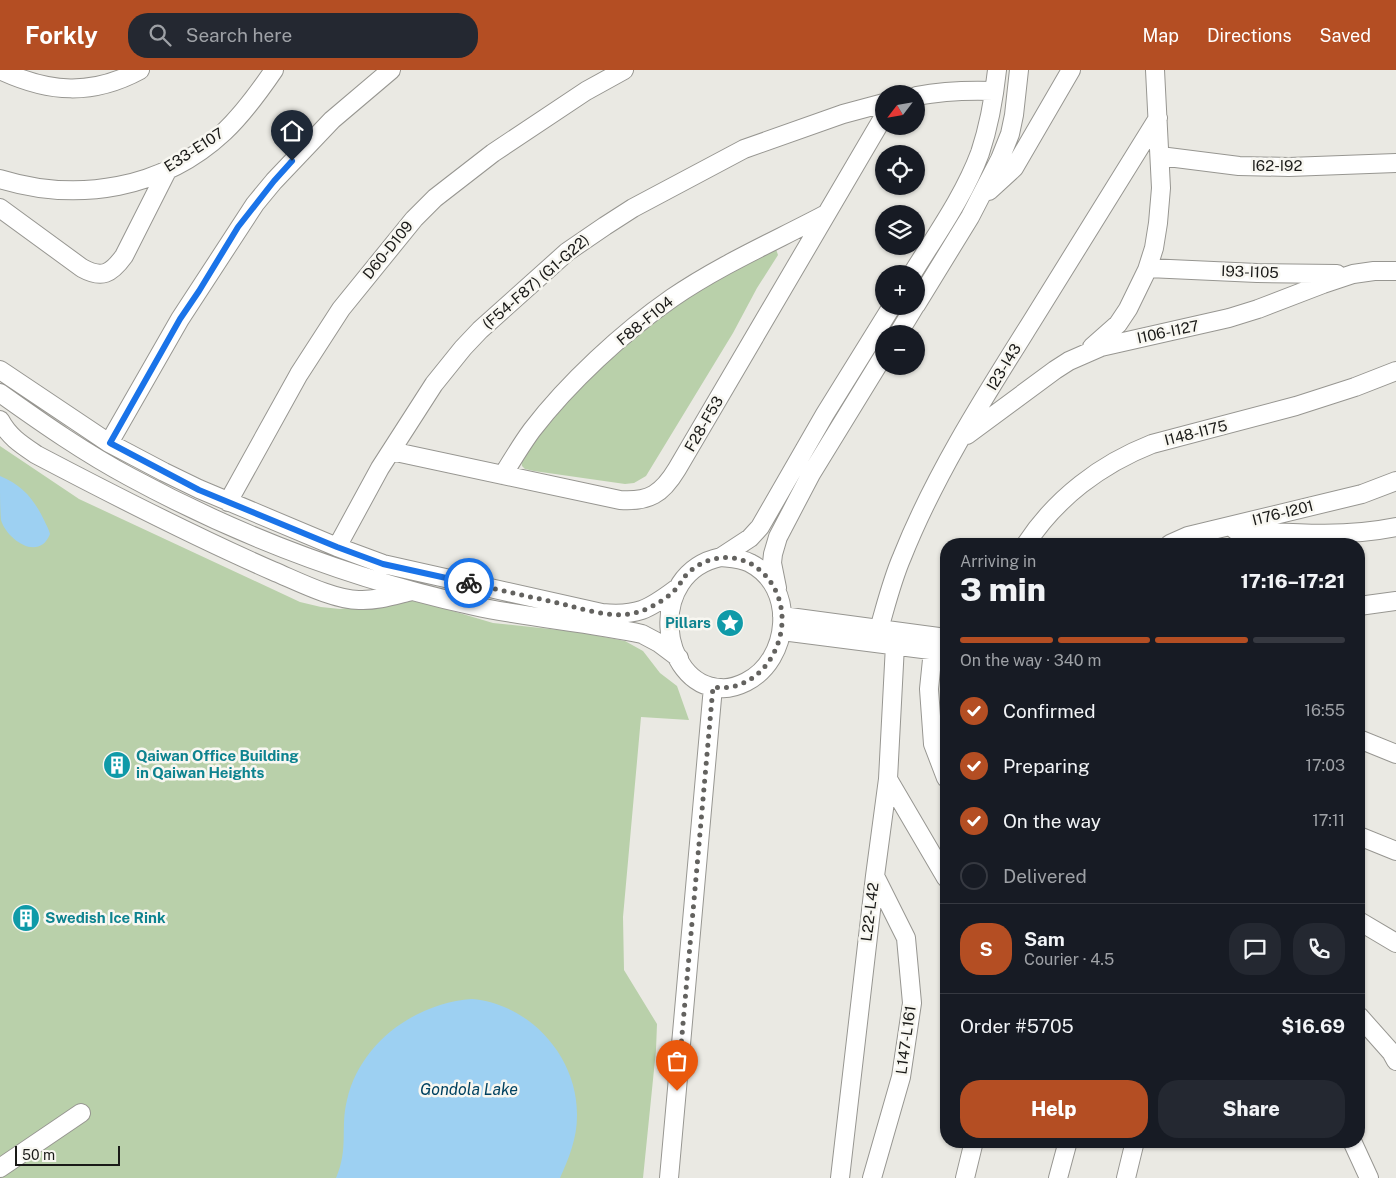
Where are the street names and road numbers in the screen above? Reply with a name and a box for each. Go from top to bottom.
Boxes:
street label: E33-E107 [161,124,226,175]
street label: I62-I92 [1252,157,1302,174]
street label: D60-D109 [359,217,416,282]
street label: (F54-F87) (G1-G22) [479,231,592,332]
street label: I93-I105 [1221,262,1279,281]
street label: F88-F104 [613,293,676,348]
street label: I106-I127 [1135,317,1200,346]
street label: I23-I43 [983,340,1024,393]
street label: F28-F53 [681,393,726,455]
street label: I148-I175 [1163,417,1229,449]
street label: I176-I201 [1250,497,1315,528]
street label: L22-L42 [857,881,882,942]
street label: L147-L161 [892,1005,919,1075]

